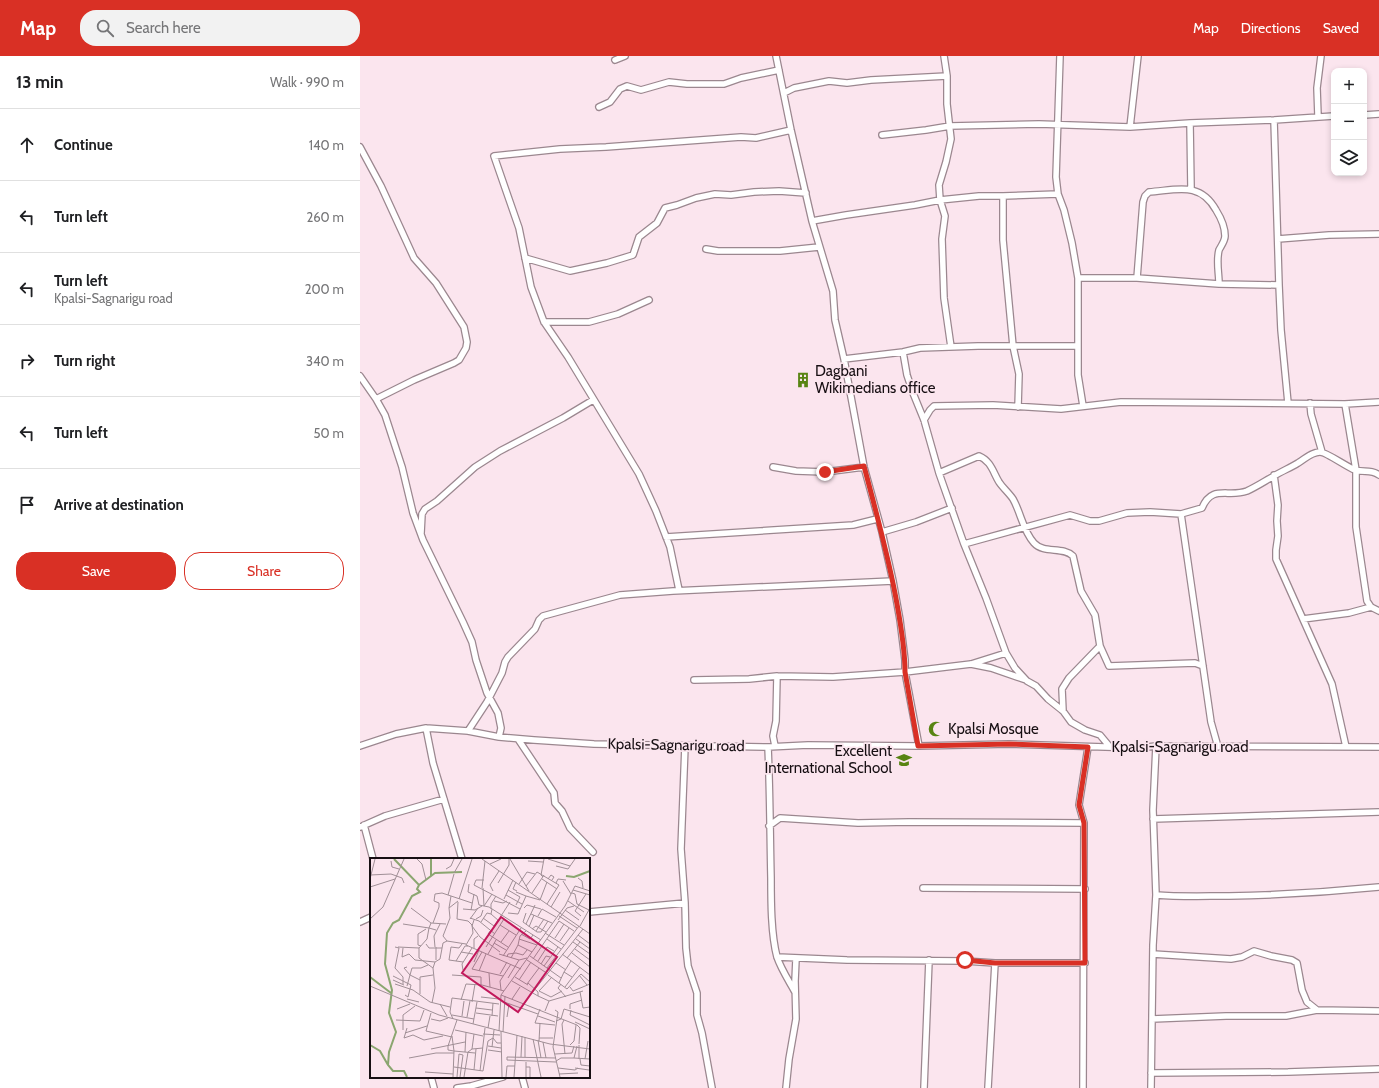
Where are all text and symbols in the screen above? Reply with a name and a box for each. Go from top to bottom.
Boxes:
search box [80,10,360,46]
text: Map [20,17,56,40]
icon: search [94,17,116,39]
text: Search here [126,19,201,37]
text: Map [1193,19,1219,37]
text: Directions [1241,19,1301,37]
text: Saved [1323,19,1359,37]
map controls [1331,68,1367,176]
button: + [1331,68,1367,104]
text: 13 min [16,72,64,92]
text: Walk · 990 m [270,74,344,90]
button: − [1331,104,1367,140]
icon: ahead [16,134,38,156]
text: Continue [54,136,113,154]
text: 140 m [309,137,344,153]
button: layers [1331,140,1367,176]
icon: left [16,206,38,228]
text: Turn left [54,208,108,226]
text: 260 m [306,209,344,225]
text: Turn left [54,272,108,290]
icon: left [16,278,38,300]
text: 200 m [305,281,344,297]
text: Kpalsi-Sagnarigu road [54,290,173,306]
icon: right [16,350,38,372]
text: Turn right [54,352,115,370]
text: 340 m [306,353,344,369]
place label: Dagbani Wikimedians office [815,362,936,397]
building icon: Dagbani Wikimedians office [794,371,812,389]
icon: left [16,422,38,444]
text: Turn left [54,424,108,442]
text: 50 m [314,425,344,441]
route end [816,463,834,481]
icon: arrive [16,494,38,516]
text: Arrive at destination [54,496,184,514]
button: Save [16,552,176,590]
button: Share [184,552,344,590]
mosque icon: Kpalsi Mosque [927,720,945,738]
place label: Kpalsi Mosque [948,720,1039,738]
street label: Kpalsi-Sagnarigu road [607,735,745,755]
street label: Kpalsi-Sagnarigu road [1111,738,1249,756]
place label: Excellent International School [764,742,892,777]
school or university icon: Excellent International School [895,751,913,769]
inset map [370,858,590,1078]
route start [956,951,974,969]

